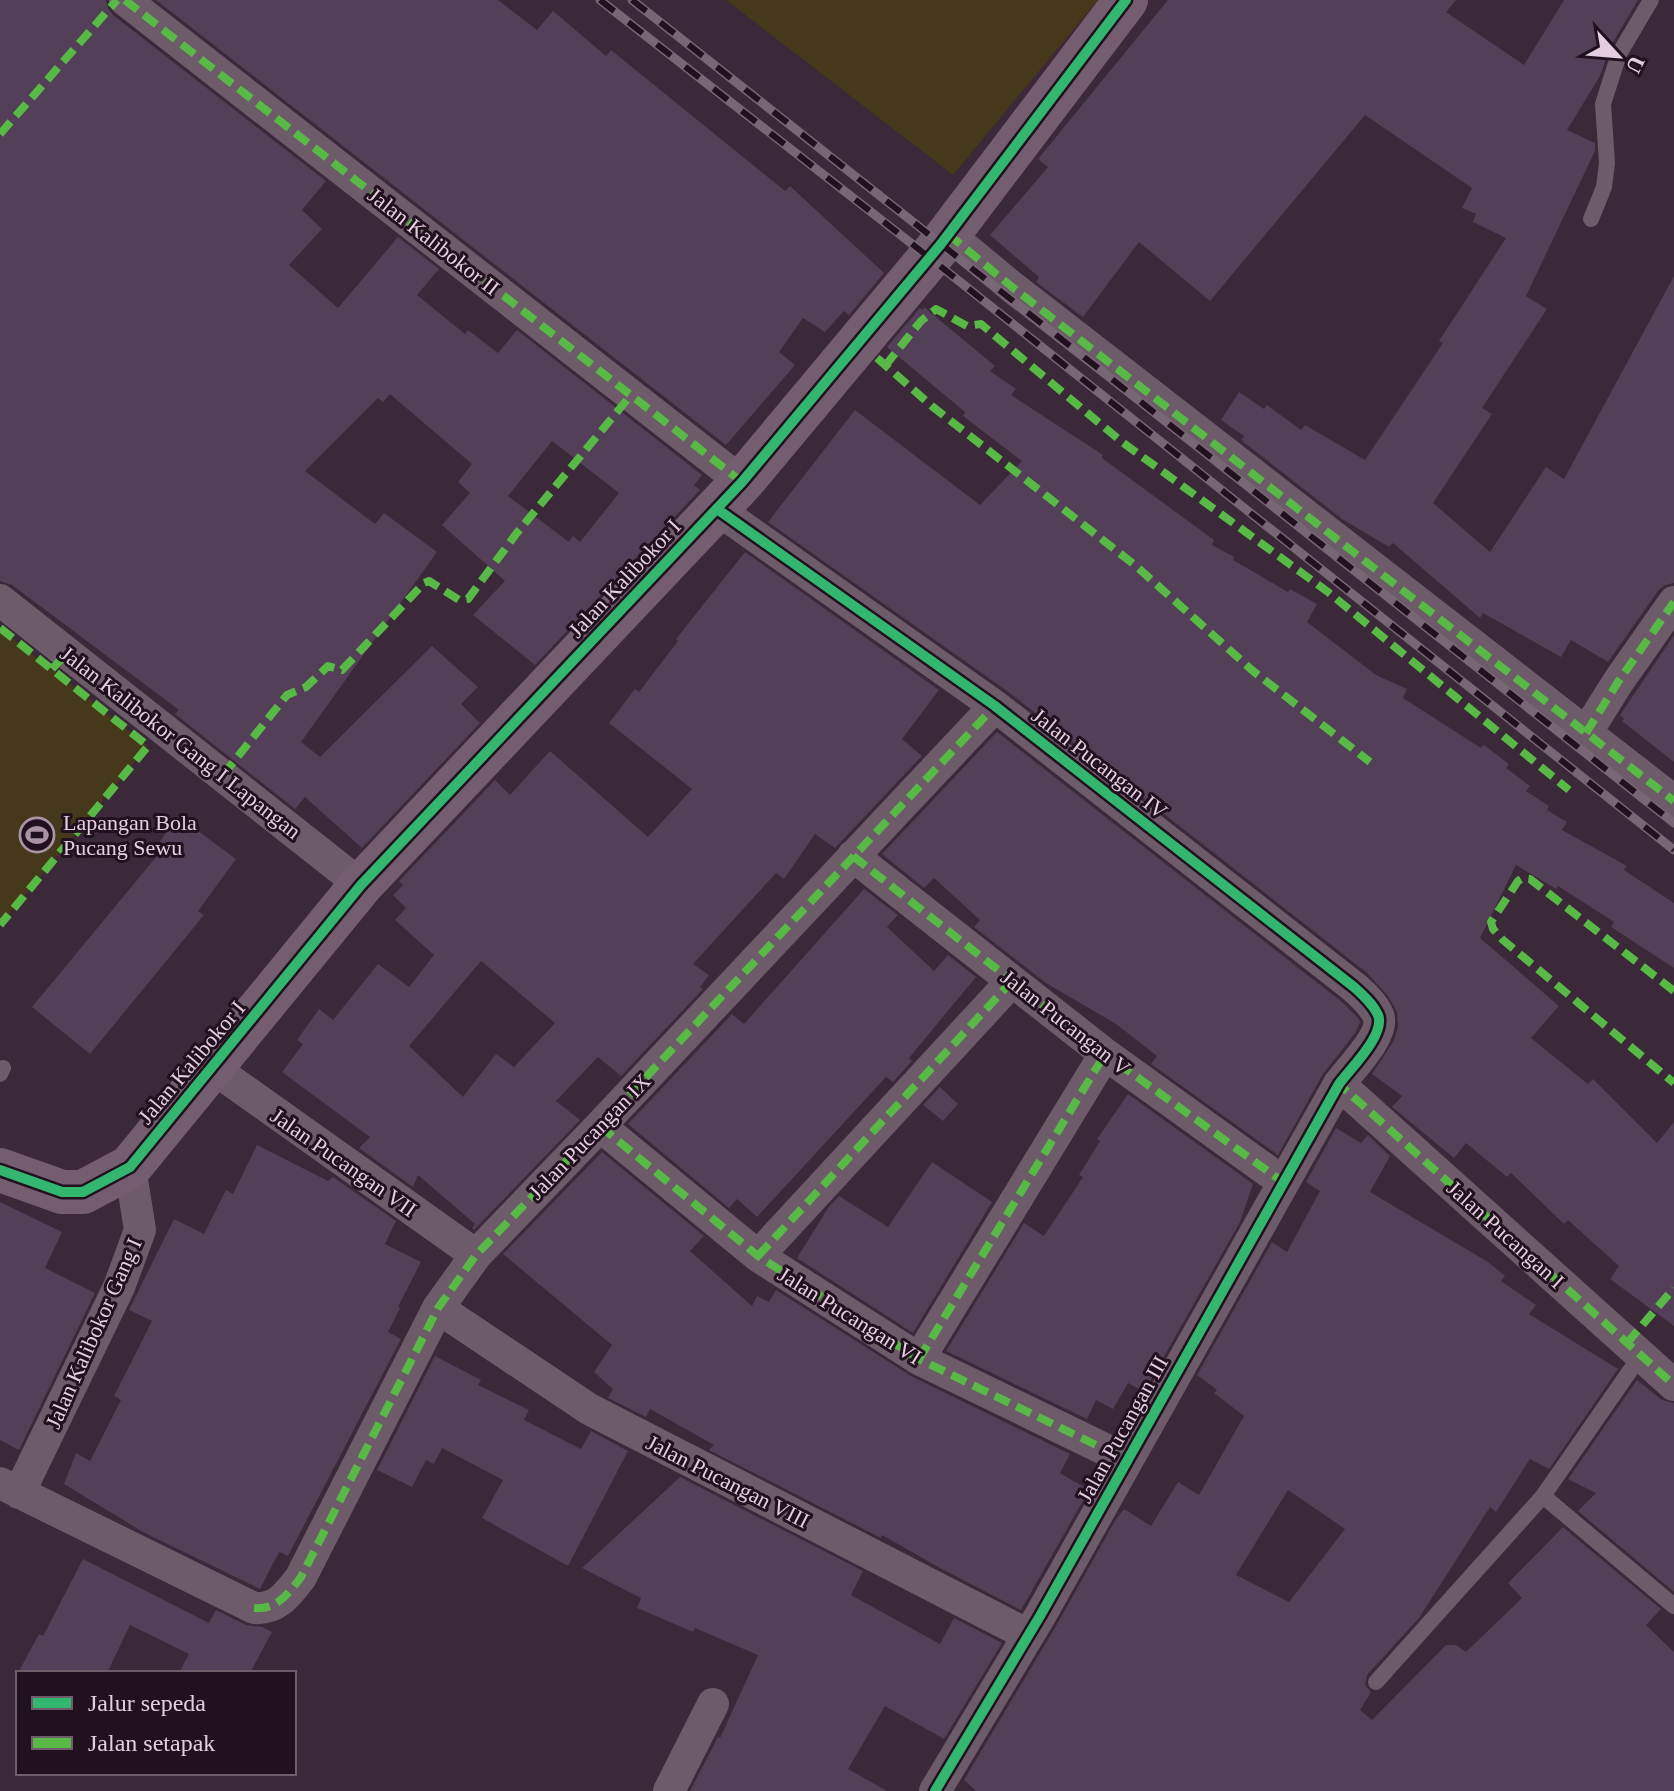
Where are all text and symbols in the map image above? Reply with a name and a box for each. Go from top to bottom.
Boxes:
north arrow [1578,16,1658,96]
text: U [1621,52,1650,77]
street label: Jalan Kalibokor II [363,182,504,301]
street label: Jalan Kalibokor I [563,514,686,643]
street label: Jalan Kalibokor Gang I Lapangan [56,641,306,844]
street label: Jalan Pucangan IV [1027,703,1172,824]
place label: Lapangan Bola Pucang Sewu [63,810,197,860]
sports icon: Lapangan Bola Pucang Sewu [18,816,56,854]
street label: Jalan Pucangan V [996,964,1135,1081]
street label: Jalan Kalibokor I [133,996,250,1129]
street label: Jalan Pucangan IX [523,1068,656,1204]
street label: Jalan Pucangan VII [266,1103,421,1222]
street label: Jalan Pucangan I [1442,1175,1569,1294]
street label: Jalan Kalibokor Gang I [40,1234,147,1432]
street label: Jalan Pucangan VI [773,1261,926,1370]
street label: Jalan Pucangan III [1072,1352,1173,1507]
street label: Jalan Pucangan VIII [642,1430,813,1533]
legend [16,1671,296,1775]
text: Jalur sepeda [88,1690,206,1716]
text: Jalan setapak [88,1730,215,1756]

